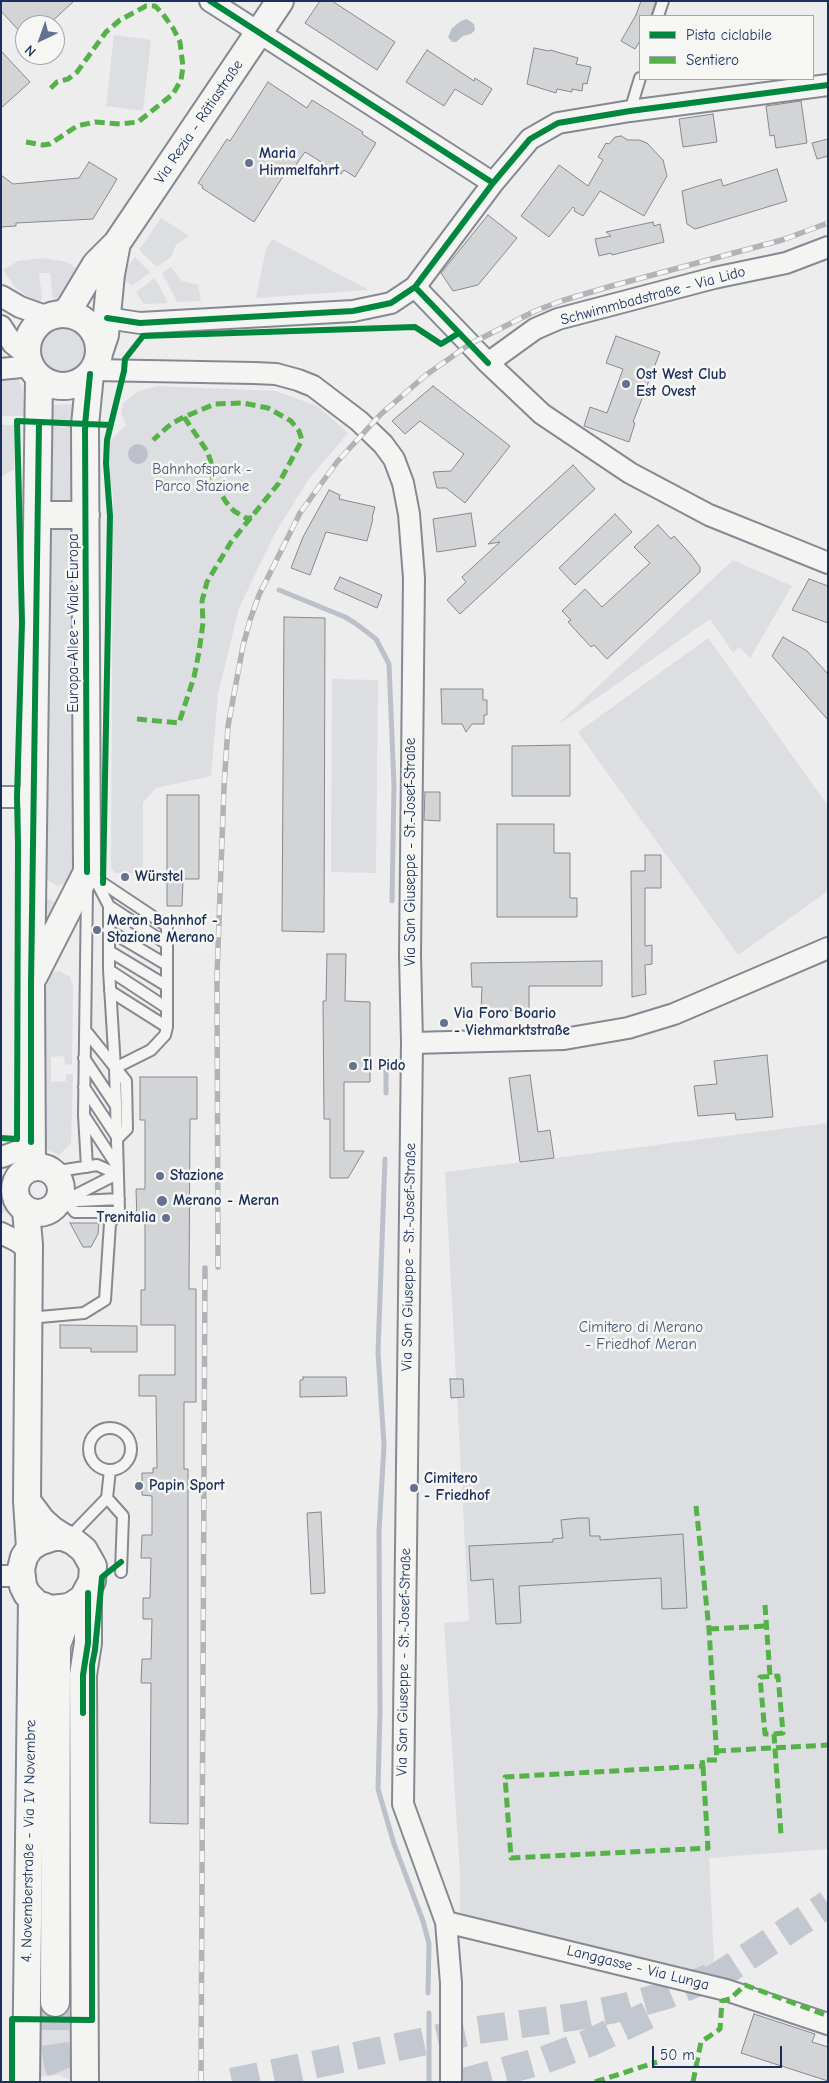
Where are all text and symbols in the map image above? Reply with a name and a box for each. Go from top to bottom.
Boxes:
north arrow [15,15,65,65]
legend [639,15,814,80]
text: Pista ciclabile [686,26,772,44]
text: N [21,41,39,60]
text: Sentiero [686,51,739,69]
street label: Via Rezia - Rätiastraße [151,57,247,187]
place label: Maria Himmelfahrt [259,145,339,180]
marker: Maria Himmelfahrt [243,157,255,169]
street label: Schwimmbadstraße - Via Lido [559,263,747,329]
place label: Ost West Club Est Ovest [636,366,726,401]
marker: Ost West Club Est Ovest [620,378,632,390]
park label: Bahnhofspark - Parco Stazione [152,461,252,496]
street label: Europa-Allee - Viale Europa [65,533,83,713]
street label: Via San Giuseppe - St.-Josef-Straße [402,738,420,966]
place label: Würstel [135,868,183,886]
marker: Würstel [119,871,131,883]
place label: Meran Bahnhof - Stazione Merano [107,912,218,947]
marker: Meran Bahnhof - Stazione Merano [91,924,103,936]
place label: Via Foro Boario - Viehmarktstraße [454,1005,570,1040]
marker: Via Foro Boario - Viehmarktstraße [438,1017,450,1029]
place label: Il Pido [363,1057,405,1075]
marker: Il Pido [347,1060,359,1072]
street label: Via San Giuseppe - St.-Josef-Straße [398,1143,420,1371]
place label: Stazione [170,1167,224,1185]
marker: Stazione [154,1170,166,1182]
place label: Merano - Meran [173,1192,279,1210]
marker: Merano - Meran [155,1194,169,1208]
place label: Trenitalia [96,1209,156,1227]
marker: Trenitalia [160,1212,172,1224]
park label: Cimitero di Merano - Friedhof Meran [579,1319,703,1354]
place label: Cimitero - Friedhof [424,1470,489,1505]
place label: Papin Sport [149,1477,225,1495]
marker: Papin Sport [133,1480,145,1492]
marker: Cimitero - Friedhof [408,1482,420,1494]
street label: Via San Giuseppe - St.-Josef-Straße [393,1548,415,1776]
street label: 4. Novemberstraße - Via IV Novembre [18,1719,40,1963]
street label: Langgasse - Via Lunga [565,1942,711,1994]
scale bar [654,2036,784,2068]
text: 50 m [660,2046,695,2064]

